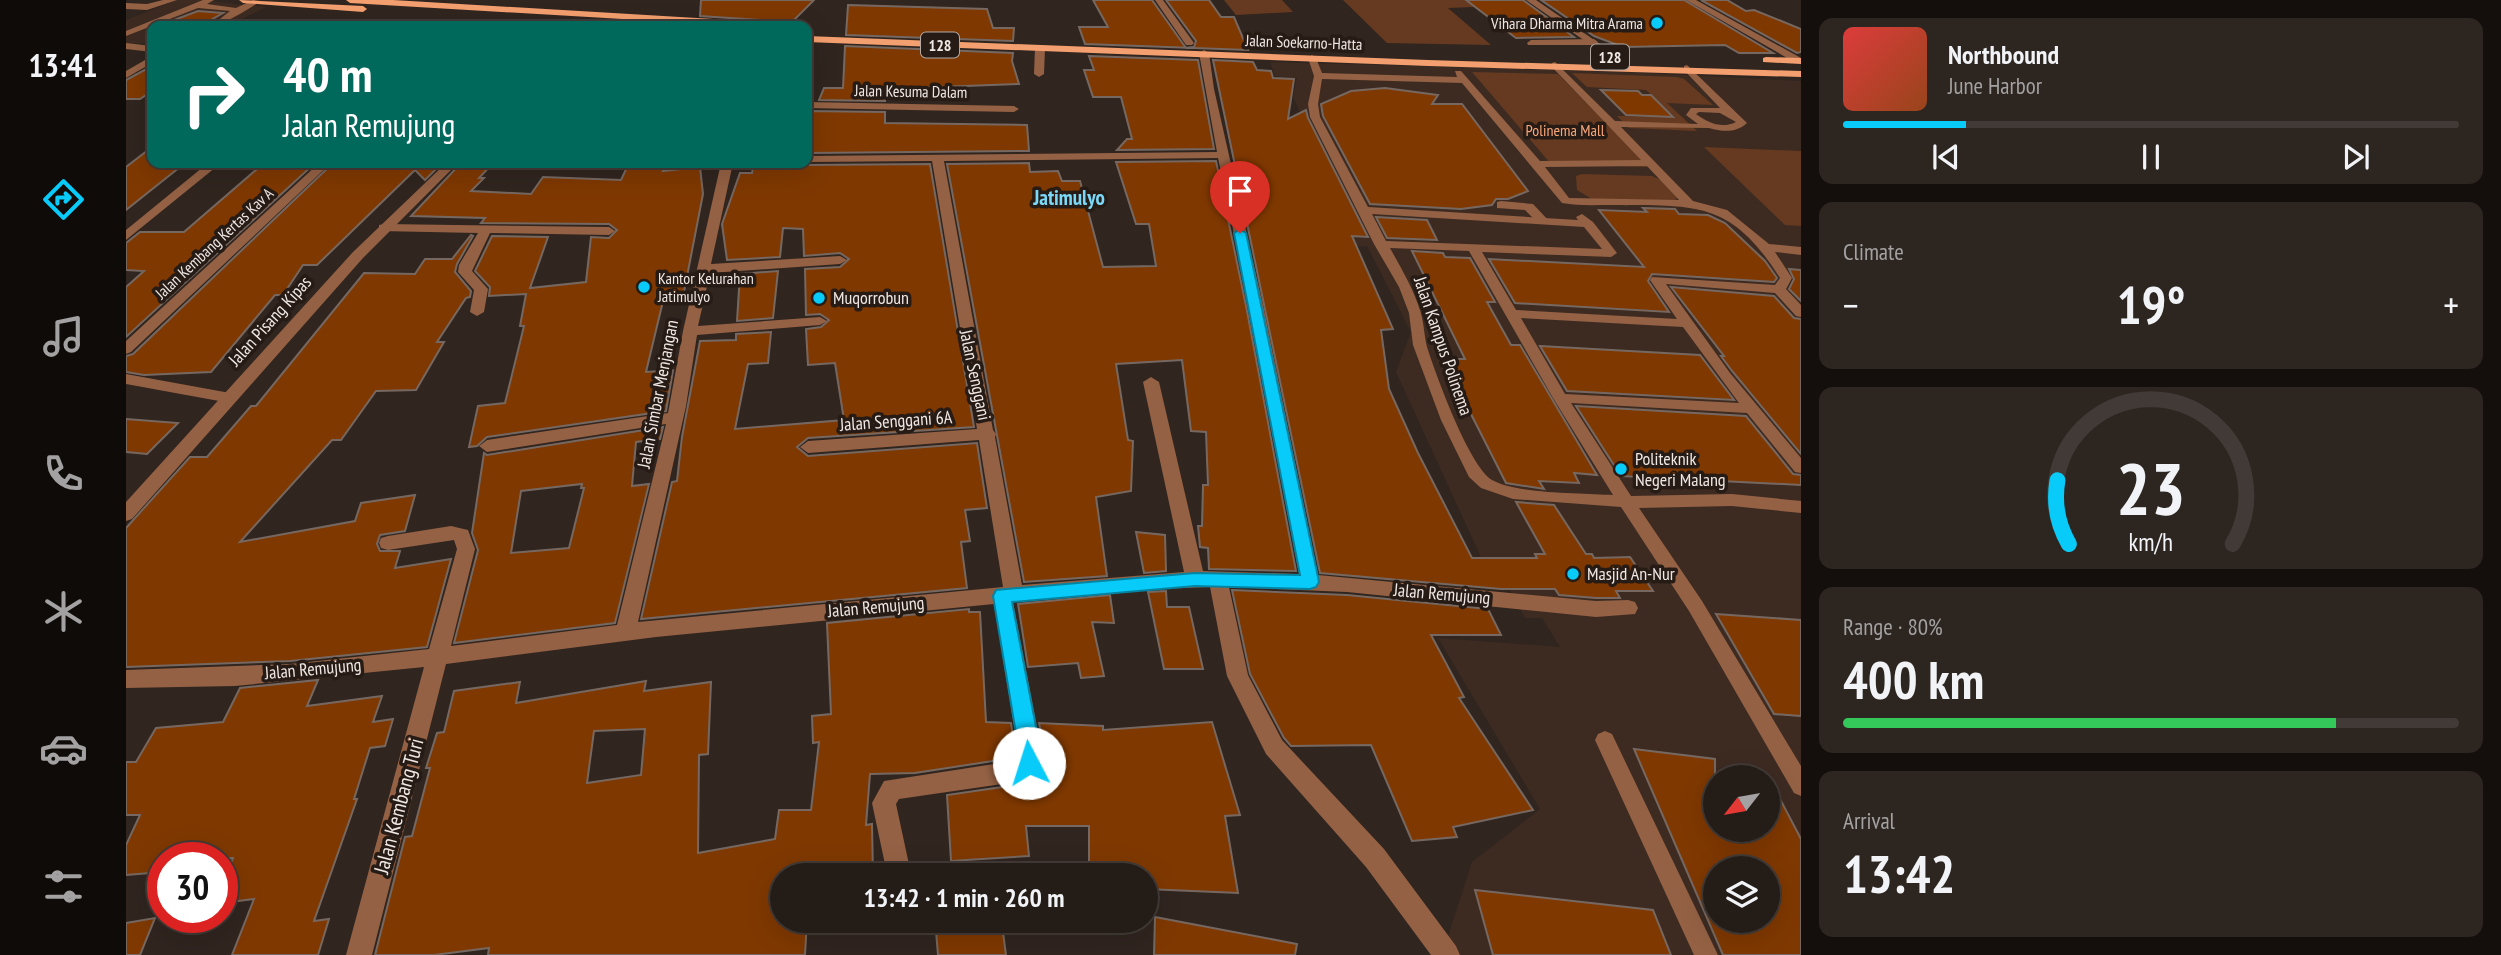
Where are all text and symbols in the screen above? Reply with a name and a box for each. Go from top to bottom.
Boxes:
place label: Vihara Dharma Mitra Arama [1490,13,1643,33]
marker: Vihara Dharma Mitra Arama [1649,15,1665,31]
street label: Jalan Soekarno-Hatta [1244,30,1363,54]
road number: 128 [921,32,959,58]
text: Northbound [1948,38,2059,71]
text: 40 m [283,42,372,106]
text: 13:41 [28,44,98,86]
road number: 128 [1591,44,1629,69]
icon: right [168,49,259,140]
text: June Harbor [1948,71,2042,100]
street label: Jalan Kesuma Dalam [854,80,967,102]
text: Jalan Remujung [283,104,455,146]
park label: Polinema Mall [1526,120,1605,140]
icon: previous [1927,138,1965,176]
icon: pause [2132,138,2170,176]
icon: next [2337,138,2375,176]
pin [1210,161,1270,233]
icon: arrive [1221,172,1259,210]
icon: directions [39,175,88,224]
street label: Jalan Kembang Kertas Kav A [150,183,278,304]
district label: Jatimulyo [1032,184,1105,211]
text: Climate [1843,237,1904,266]
place label: Kantor Kelurahan Jatimulyo [657,268,754,306]
street label: Jalan Pisang Kipas [222,271,316,371]
text: 19° [2117,271,2185,338]
street label: Jalan Kampus Polinema [1409,272,1478,418]
marker: Kantor Kelurahan Jatimulyo [636,279,652,295]
text: − [1843,280,1859,329]
text: + [2443,280,2459,329]
place label: Muqorrobun [833,286,909,309]
marker: Muqorrobun [811,290,827,306]
icon: music [39,312,88,361]
street label: Jalan Simbar Menjangan [632,318,683,471]
street label: Jalan Senggani [954,326,996,422]
street label: Jalan Senggani 6A [838,405,953,436]
text: 23 [2116,440,2186,534]
place label: Politeknik Negeri Malang [1635,447,1726,491]
icon: phone [39,449,88,498]
marker: Politeknik Negeri Malang [1613,461,1629,477]
text: km/h [2129,525,2173,557]
place label: Masjid An-Nur [1587,562,1675,585]
marker: Masjid An-Nur [1565,566,1581,582]
street label: Jalan Remujung [1392,578,1491,609]
icon: climate [39,587,88,636]
street label: Jalan Remujung [826,591,925,622]
text: Range · 80% [1843,612,1943,641]
text: 400 km [1843,646,1984,713]
street label: Jalan Remujung [263,653,362,684]
icon: car [39,724,88,773]
position arrow [992,726,1066,800]
street label: Jalan Kembang Turi [367,735,430,877]
north arrow [1703,765,1780,842]
map controls [1703,765,1780,933]
text: Arrival [1843,806,1895,835]
text: 13:42 [1843,840,1955,907]
speed limit sign: 30 [147,842,238,933]
button: layers [1703,856,1780,933]
icon: filters [39,862,88,911]
text: 13:42 · 1 min · 260 m [864,881,1064,914]

